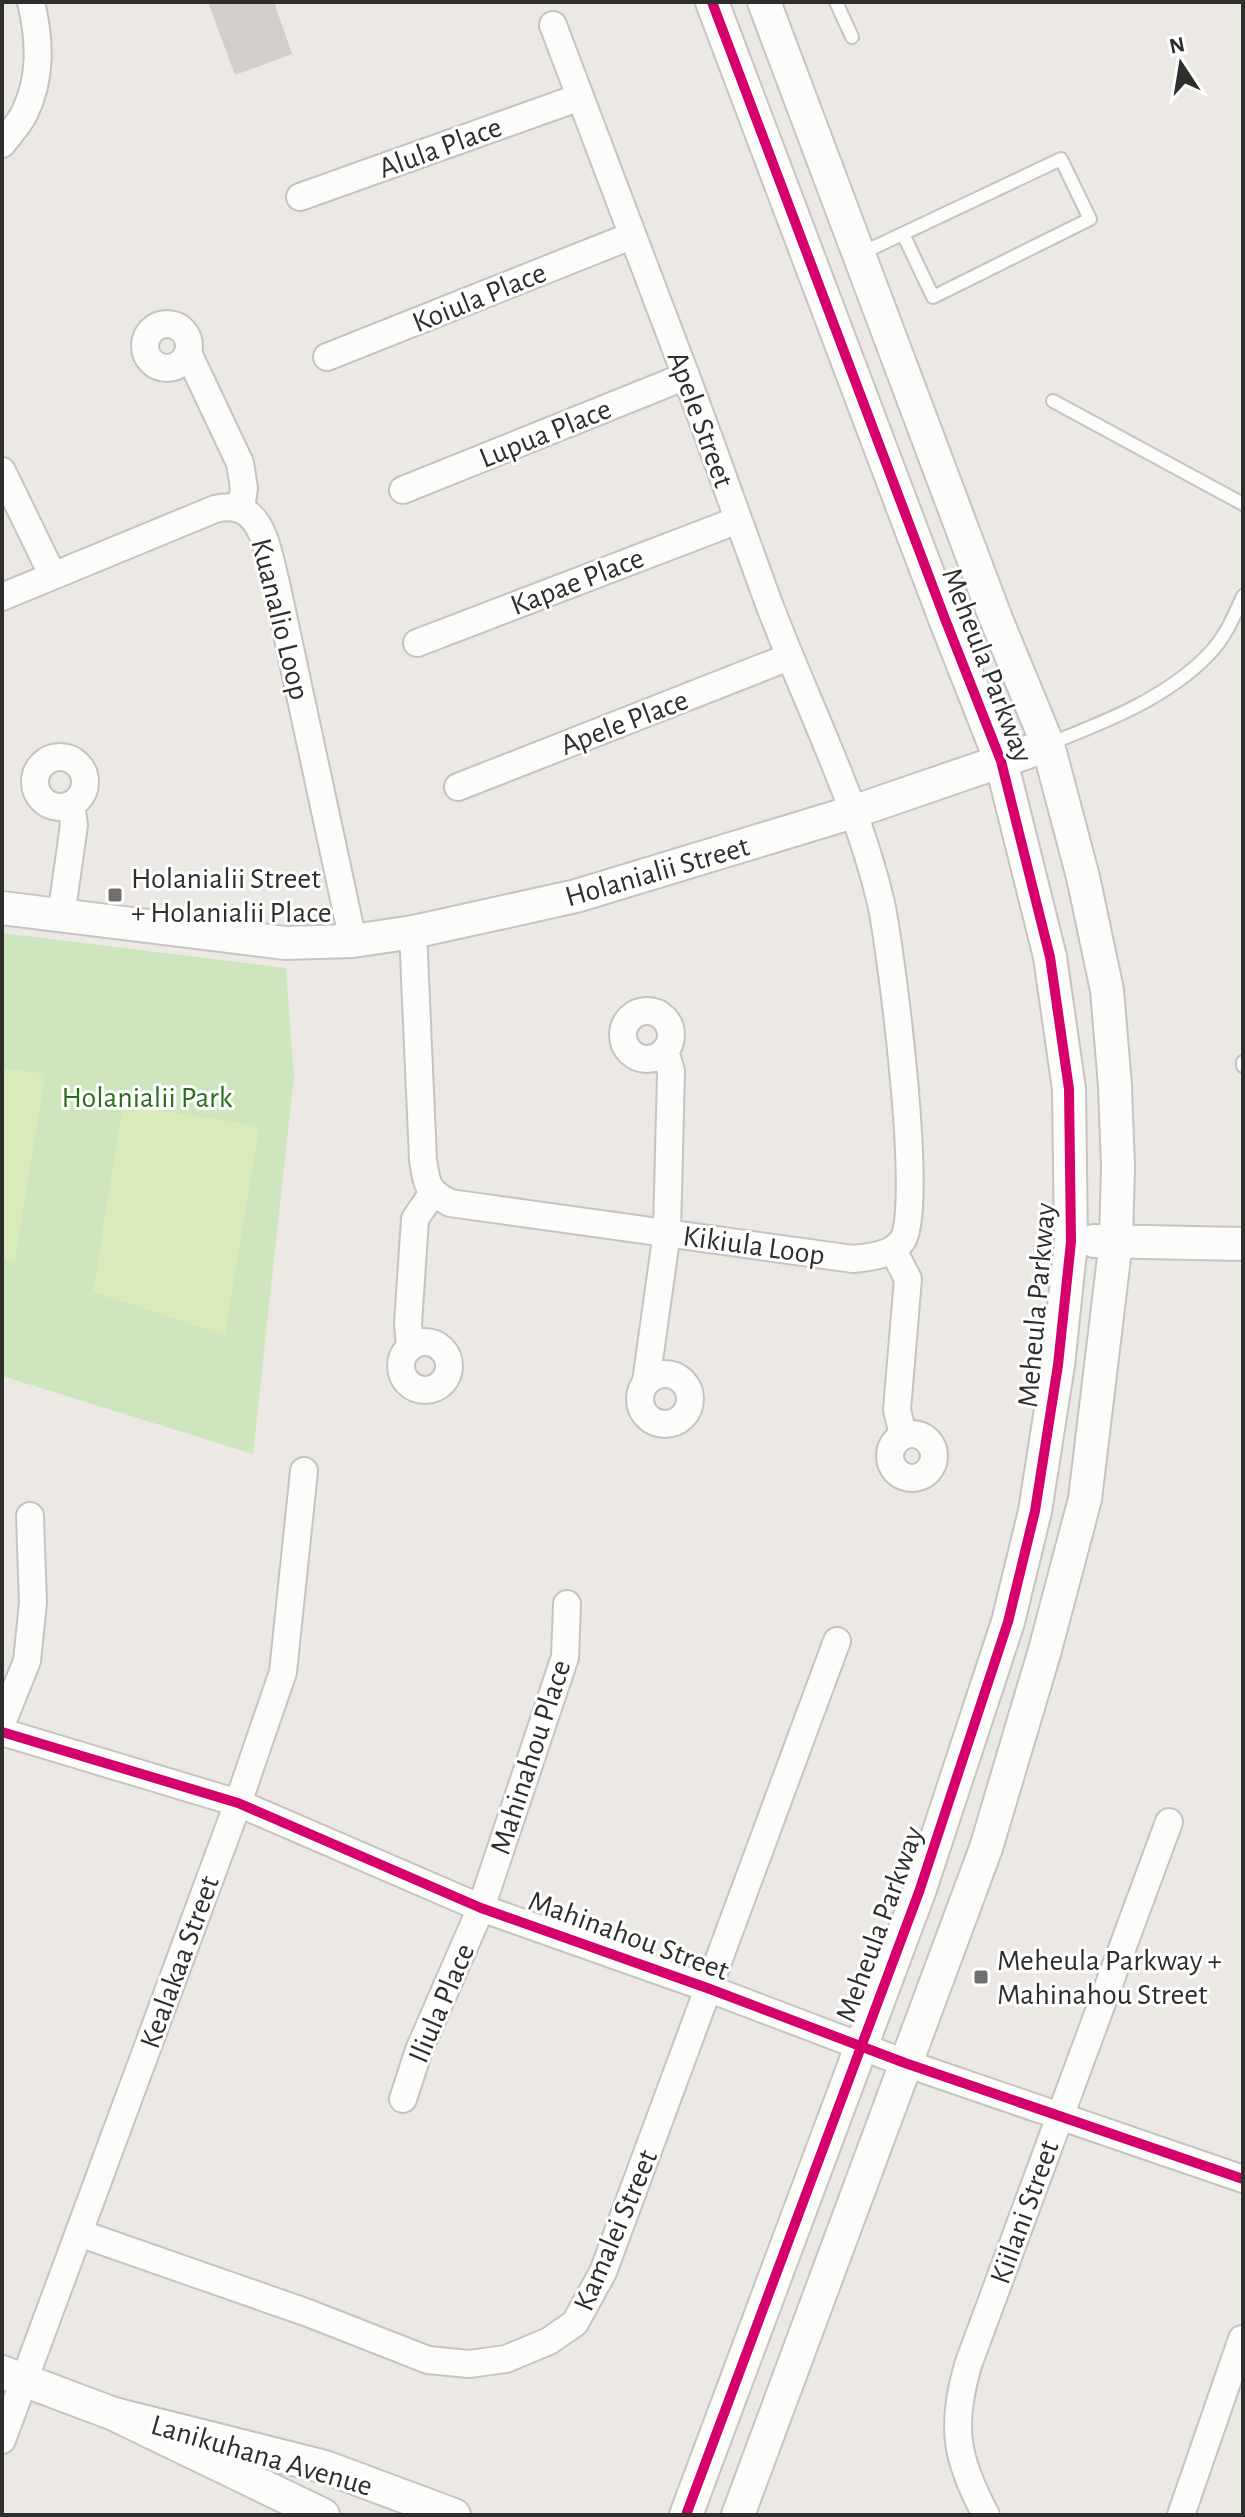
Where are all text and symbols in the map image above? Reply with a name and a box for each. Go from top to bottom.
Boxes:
north arrow [1141,24,1221,104]
text: N [1167,33,1187,58]
street label: Alula Place [375,112,506,184]
street label: Koiula Place [408,258,551,338]
street label: Apele Street [662,347,739,492]
street label: Lupua Place [475,394,616,474]
street label: Kuanalio Loop [245,535,315,703]
street label: Kapae Place [507,543,648,621]
street label: Meheula Parkway [936,564,1038,767]
street label: Apele Place [556,685,692,761]
street label: Holanialii Street [562,831,753,913]
place label: Holanialii Street + Holanialii Place [131,864,332,928]
marker: Holanialii Street + Holanialii Place [106,886,124,904]
park label: Holanialii Park [62,1083,233,1113]
street label: Meheula Parkway [1013,1201,1061,1409]
street label: Kikiula Loop [681,1221,827,1271]
street label: Mahinahou Place [485,1657,576,1858]
street label: Meheula Parkway [831,1822,929,2026]
street label: Kealakaa Street [135,1872,225,2053]
street label: Mahinahou Street [525,1886,733,1986]
street label: Iliula Place [403,1939,480,2067]
place label: Meheula Parkway + Mahinahou Street [997,1946,1222,2010]
marker: Meheula Parkway + Mahinahou Street [972,1968,990,1986]
street label: Kiilani Street [985,2136,1065,2288]
street label: Kamalei Street [569,2145,663,2315]
street label: Lanikuhana Avenue [148,2410,376,2502]

